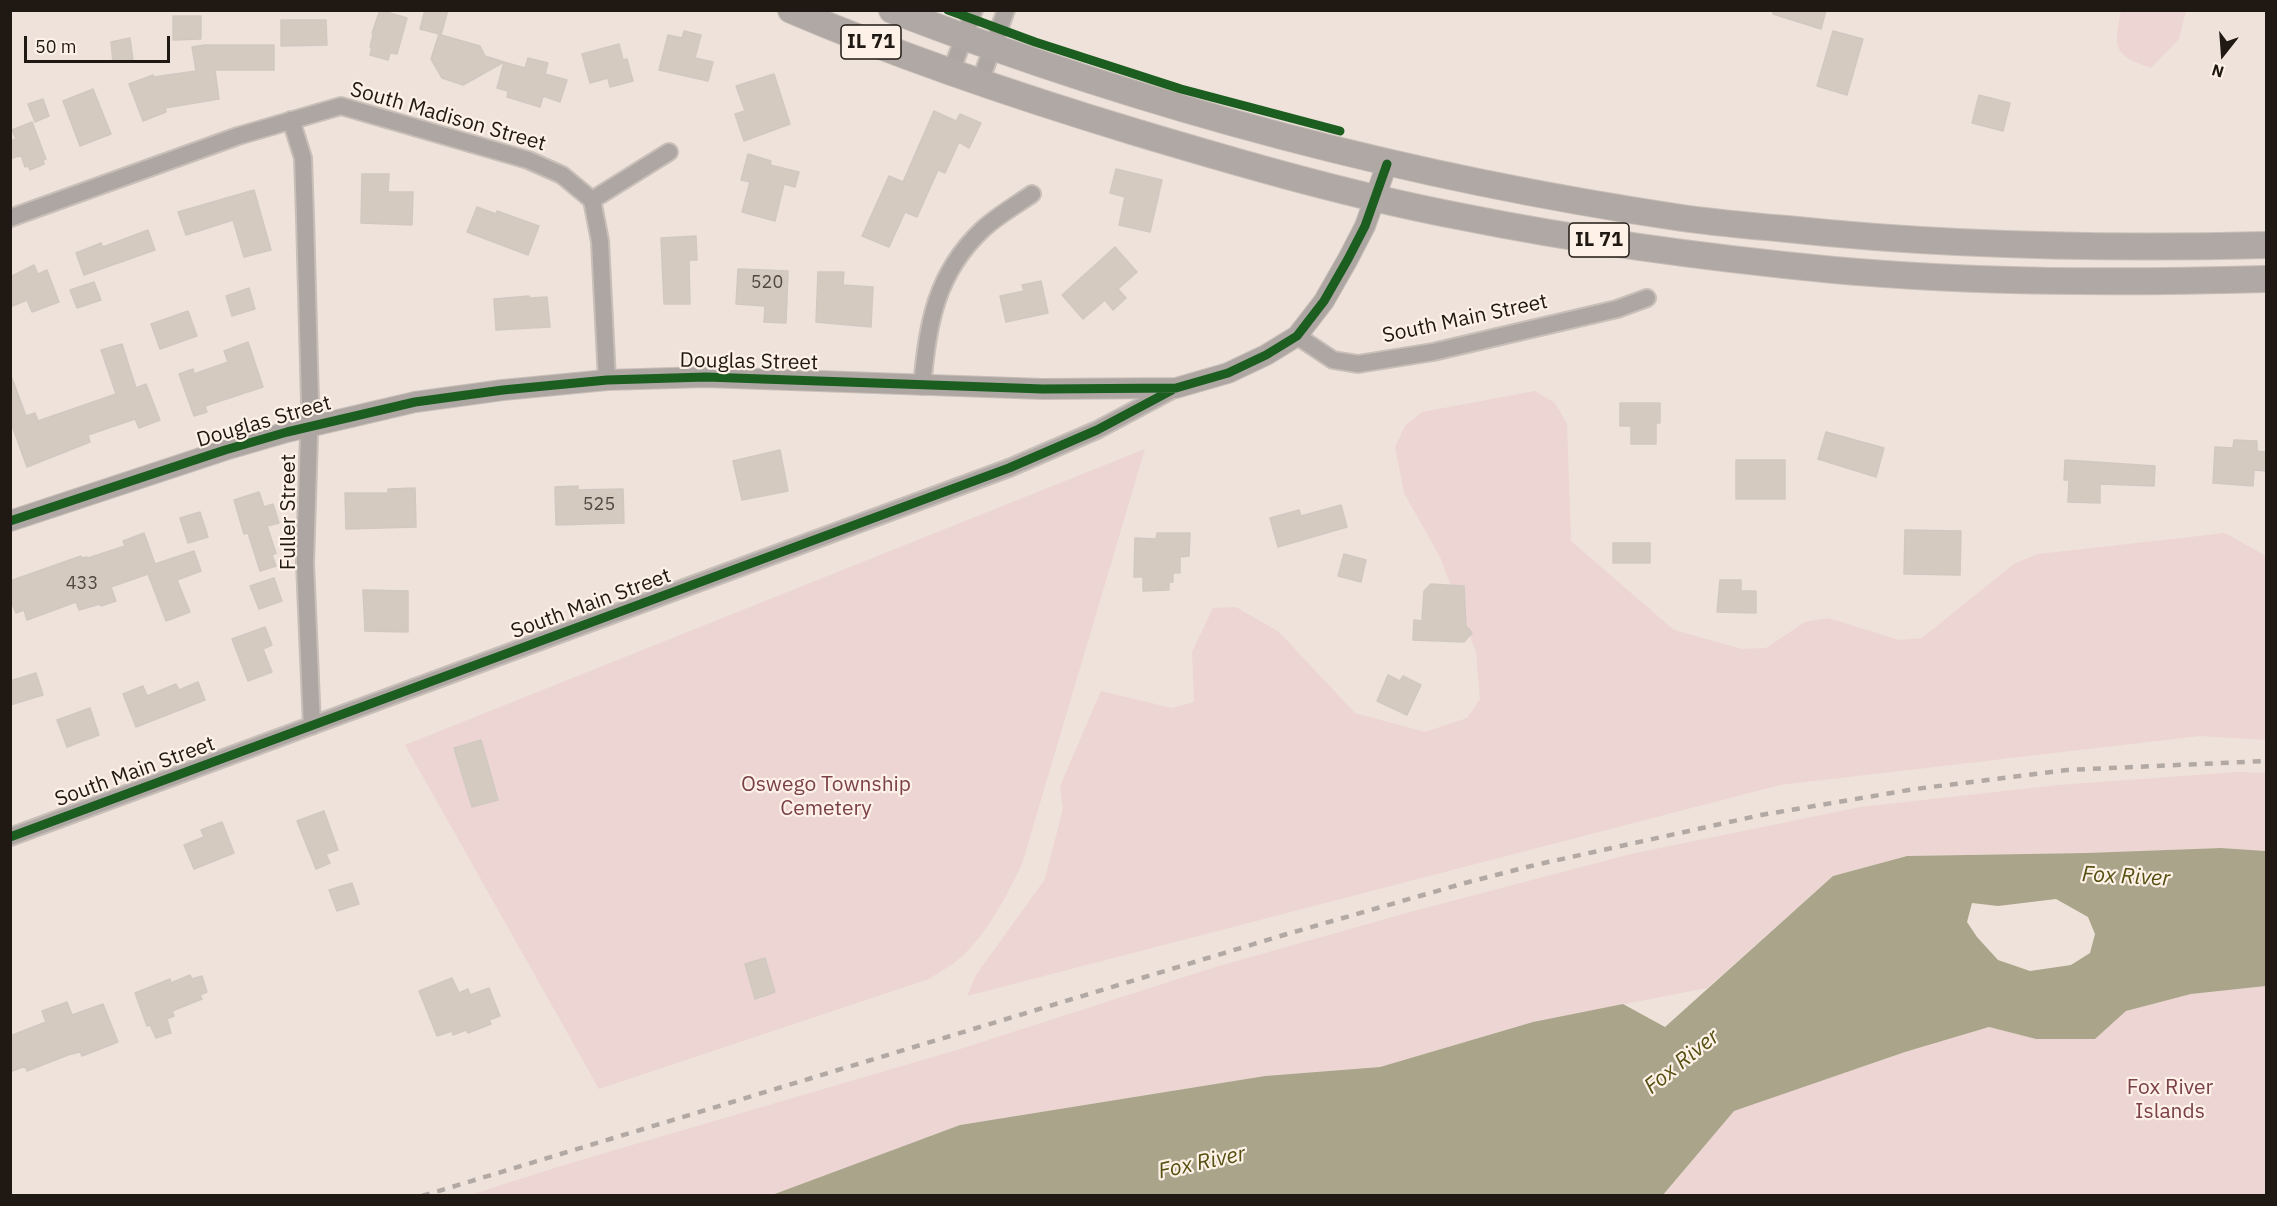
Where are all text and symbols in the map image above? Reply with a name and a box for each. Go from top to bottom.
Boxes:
scale bar [27,24,172,62]
north arrow [2193,24,2253,84]
road number: IL 71 [841,25,901,59]
text: 50 m [35,35,77,58]
text: N [2209,60,2226,82]
street label: South Madison Street [347,77,549,157]
road number: IL 71 [1569,223,1629,257]
house number: 520 [751,272,783,294]
street label: South Main Street [1380,289,1550,349]
street label: Douglas Street [680,348,818,376]
street label: Douglas Street [194,391,334,453]
street label: Fuller Street [276,454,302,570]
house number: 525 [583,494,615,516]
street label: South Main Street [508,563,674,645]
house number: 433 [66,573,98,595]
street label: South Main Street [52,731,218,813]
park label: Oswego Township Cemetery [741,772,911,822]
water label: Fox River [2081,862,2171,892]
water label: Fox River [1639,1024,1725,1100]
park label: Fox River Islands [2127,1075,2213,1125]
water label: Fox River [1156,1141,1248,1185]

